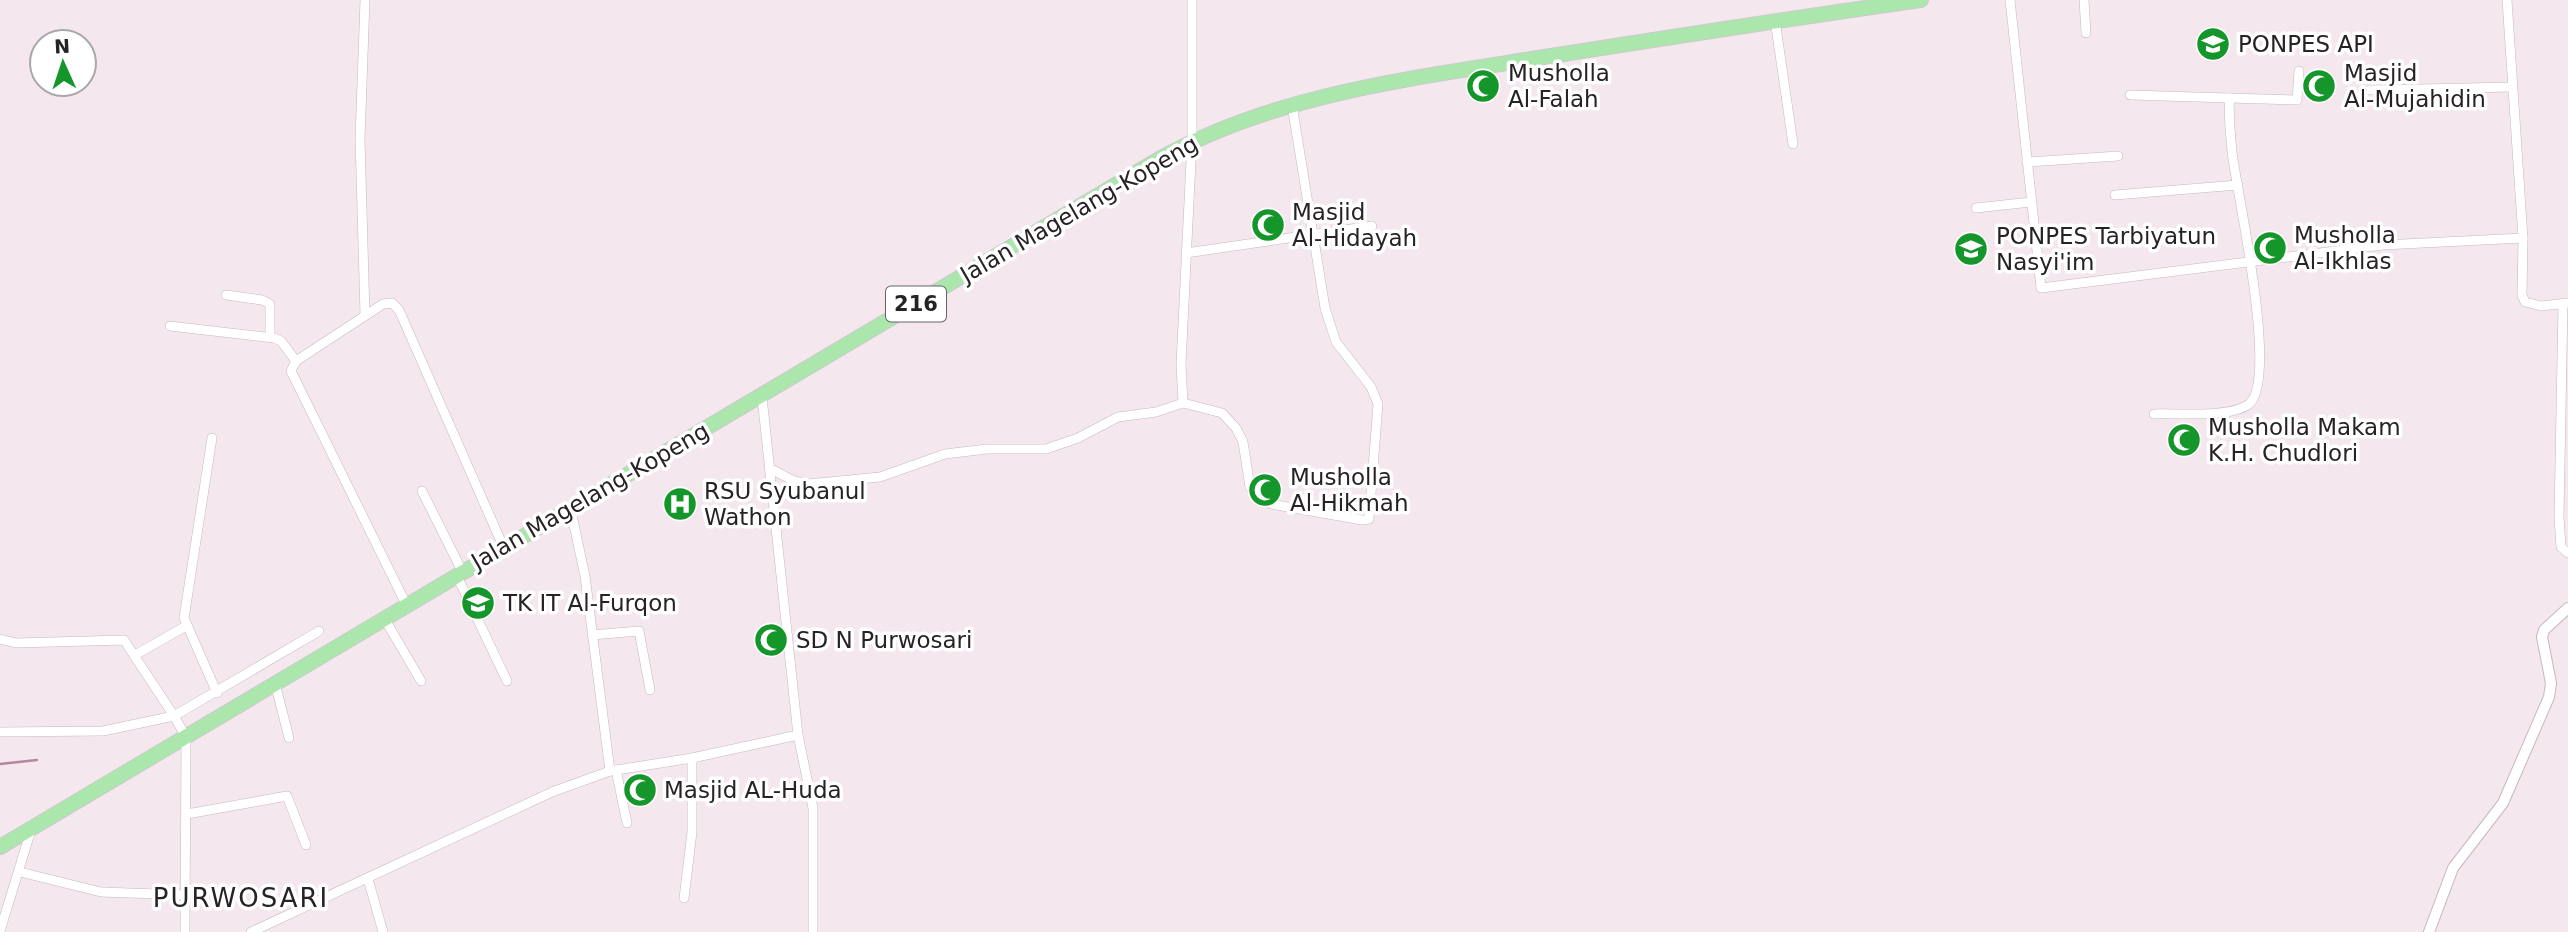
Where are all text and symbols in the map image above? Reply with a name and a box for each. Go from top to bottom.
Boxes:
school or university icon: PONPES API [2194,25,2232,63]
north arrow [28,28,98,98]
place label: PONPES API [2238,31,2374,57]
text: N [54,35,71,57]
place label: Musholla Al-Falah [1508,60,1610,112]
place label: Masjid Al-Mujahidin [2344,60,2486,112]
mosque icon: Musholla Al-Falah [1464,67,1502,105]
mosque icon: Masjid Al-Mujahidin [2300,67,2338,105]
street label: Jalan Magelang-Kopeng [954,130,1202,289]
place label: Masjid Al-Hidayah [1292,199,1417,251]
mosque icon: Masjid Al-Hidayah [1249,206,1287,244]
place label: Musholla Al-Ikhlas [2294,222,2396,274]
place label: PONPES Tarbiyatun Nasyi'im [1996,223,2216,275]
mosque icon: Musholla Al-Ikhlas [2251,229,2289,267]
school or university icon: PONPES Tarbiyatun Nasyi'im [1952,230,1990,268]
road number: 216 [886,286,946,322]
place label: Musholla Makam K.H. Chudlori [2208,414,2401,466]
street label: Jalan Magelang-Kopeng [465,417,713,576]
mosque icon: Musholla Makam K.H. Chudlori [2165,421,2203,459]
place label: Musholla Al-Hikmah [1290,464,1409,516]
mosque icon: Musholla Al-Hikmah [1246,471,1284,509]
place label: RSU Syubanul Wathon [704,478,866,530]
hospital icon: RSU Syubanul Wathon [661,485,699,523]
school or university icon: TK IT Al-Furqon [459,584,497,622]
place label: TK IT Al-Furqon [502,590,677,616]
mosque icon: SD N Purwosari [752,621,790,659]
place label: SD N Purwosari [796,627,972,653]
mosque icon: Masjid AL-Huda [621,771,659,809]
place label: Masjid AL-Huda [664,777,842,803]
district label: PURWOSARI [153,883,329,913]

